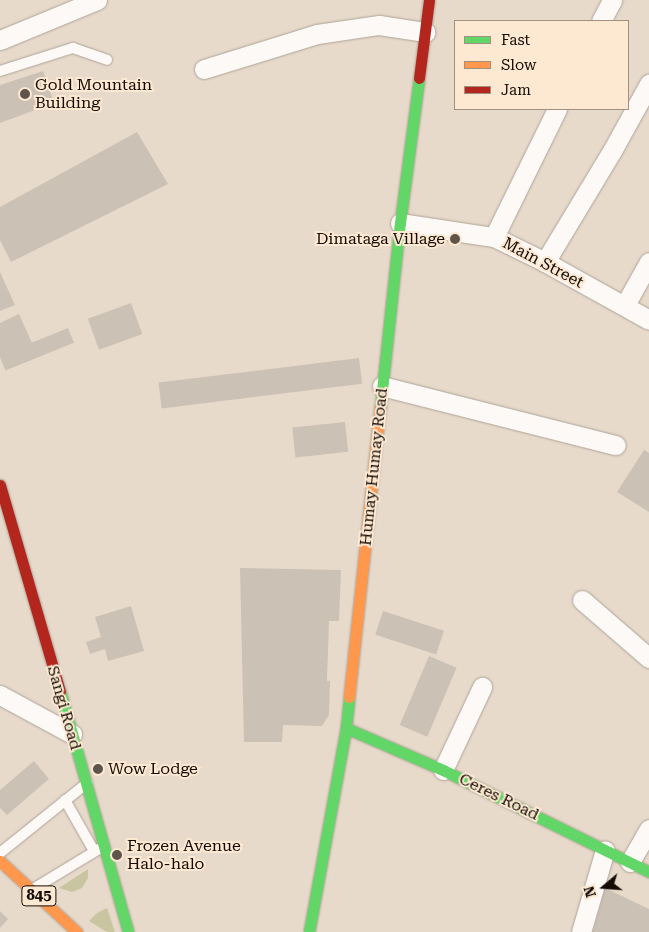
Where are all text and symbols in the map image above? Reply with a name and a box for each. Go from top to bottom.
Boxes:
legend [454,20,629,110]
text: Fast [501,31,530,49]
text: Slow [501,56,536,74]
place label: Gold Mountain Building [35,75,152,113]
text: Jam [501,81,531,99]
marker: Gold Mountain Building [19,88,31,100]
place label: Dimataga Village [316,229,445,249]
marker: Dimataga Village [449,233,461,245]
street label: Main Street [499,234,587,292]
street label: Humay Humay Road [356,387,392,547]
street label: Sangi Road [43,664,85,752]
place label: Wow Lodge [108,759,198,779]
marker: Wow Lodge [92,763,104,775]
street label: Ceres Road [456,769,542,825]
place label: Frozen Avenue Halo-halo [127,836,241,874]
marker: Frozen Avenue Halo-halo [111,849,123,861]
north arrow [579,862,629,912]
road number: 845 [20,884,58,908]
text: N [580,884,599,899]

